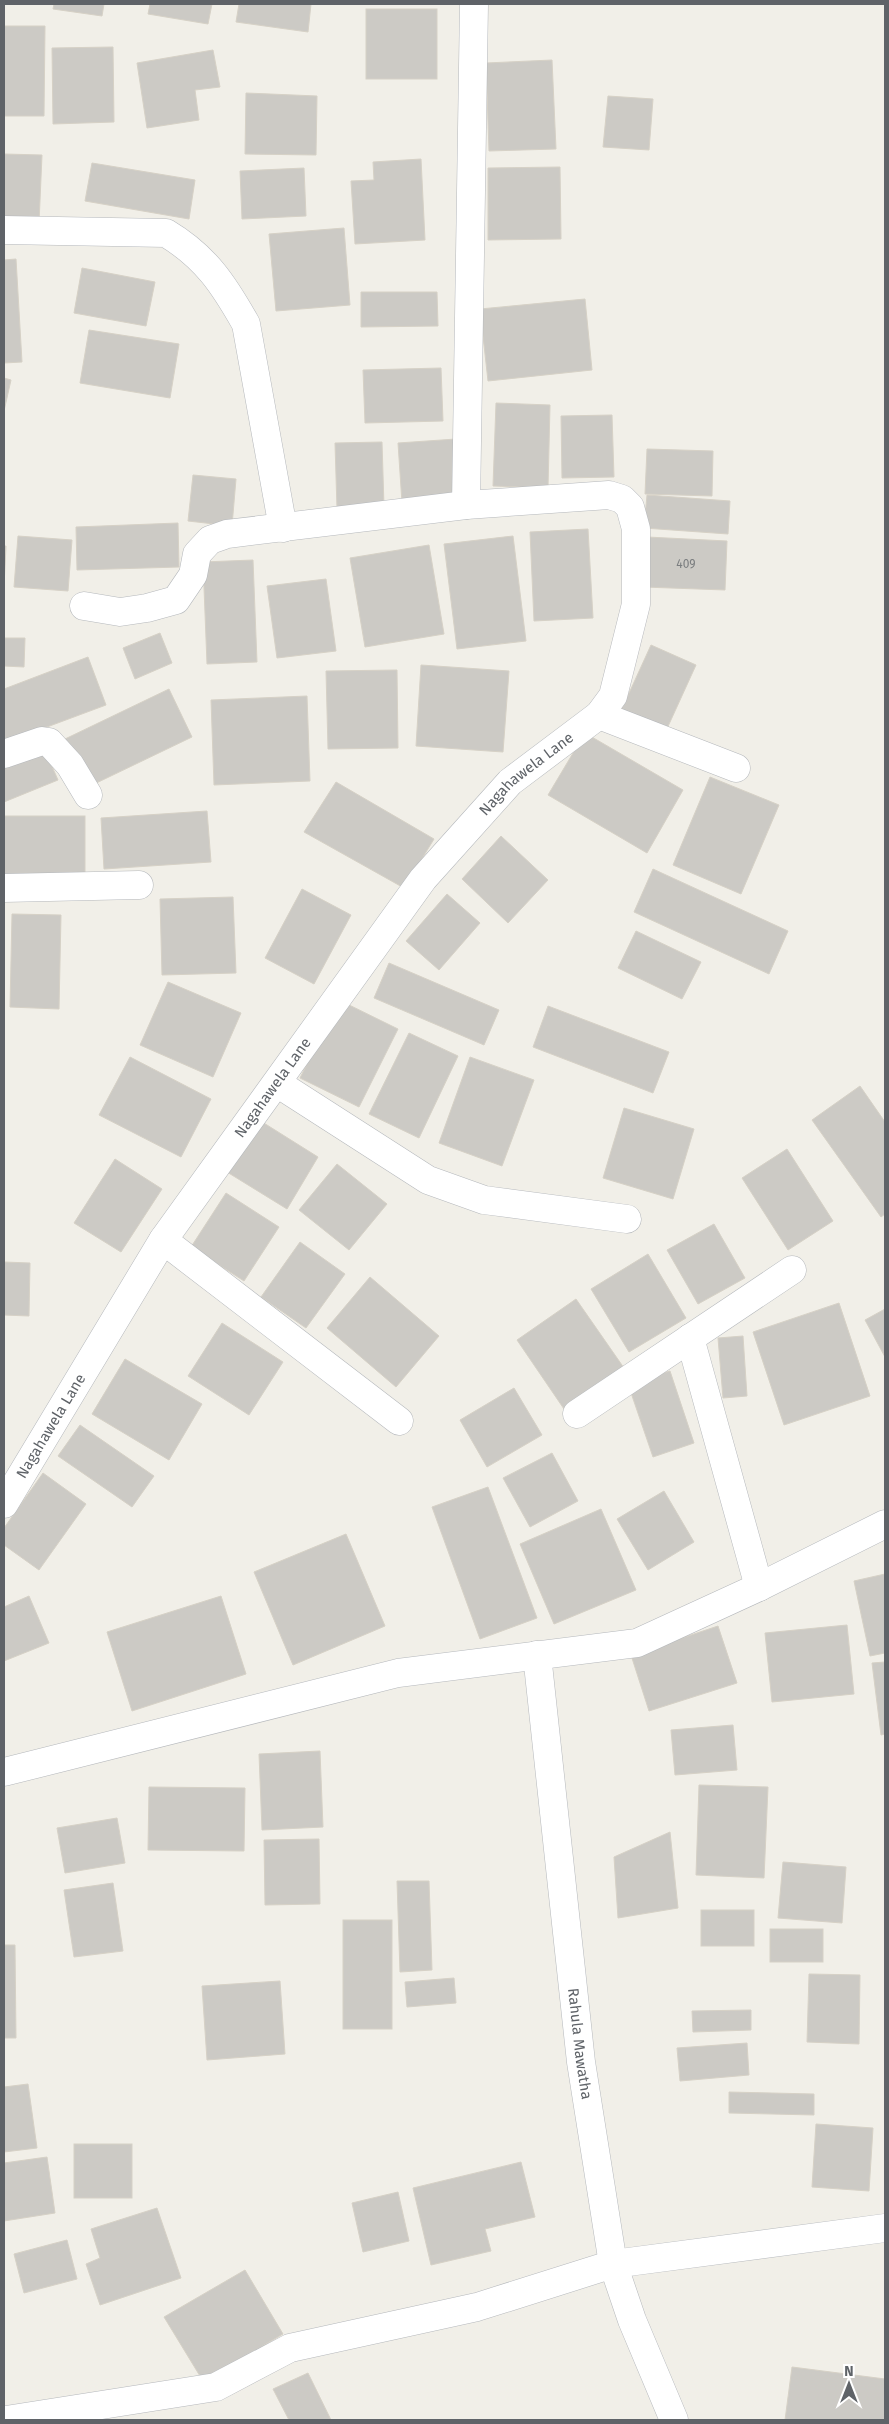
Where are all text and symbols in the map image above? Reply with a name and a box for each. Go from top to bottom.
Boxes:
house number: 409 [676,557,696,571]
street label: Nagahawela Lane [475,728,577,819]
street label: Nagahawela Lane [231,1034,315,1141]
street label: Nagahawela Lane [13,1371,89,1482]
street label: Rahula Mawatha [564,1987,596,2101]
north arrow [824,2359,874,2409]
text: N [844,2363,854,2380]

